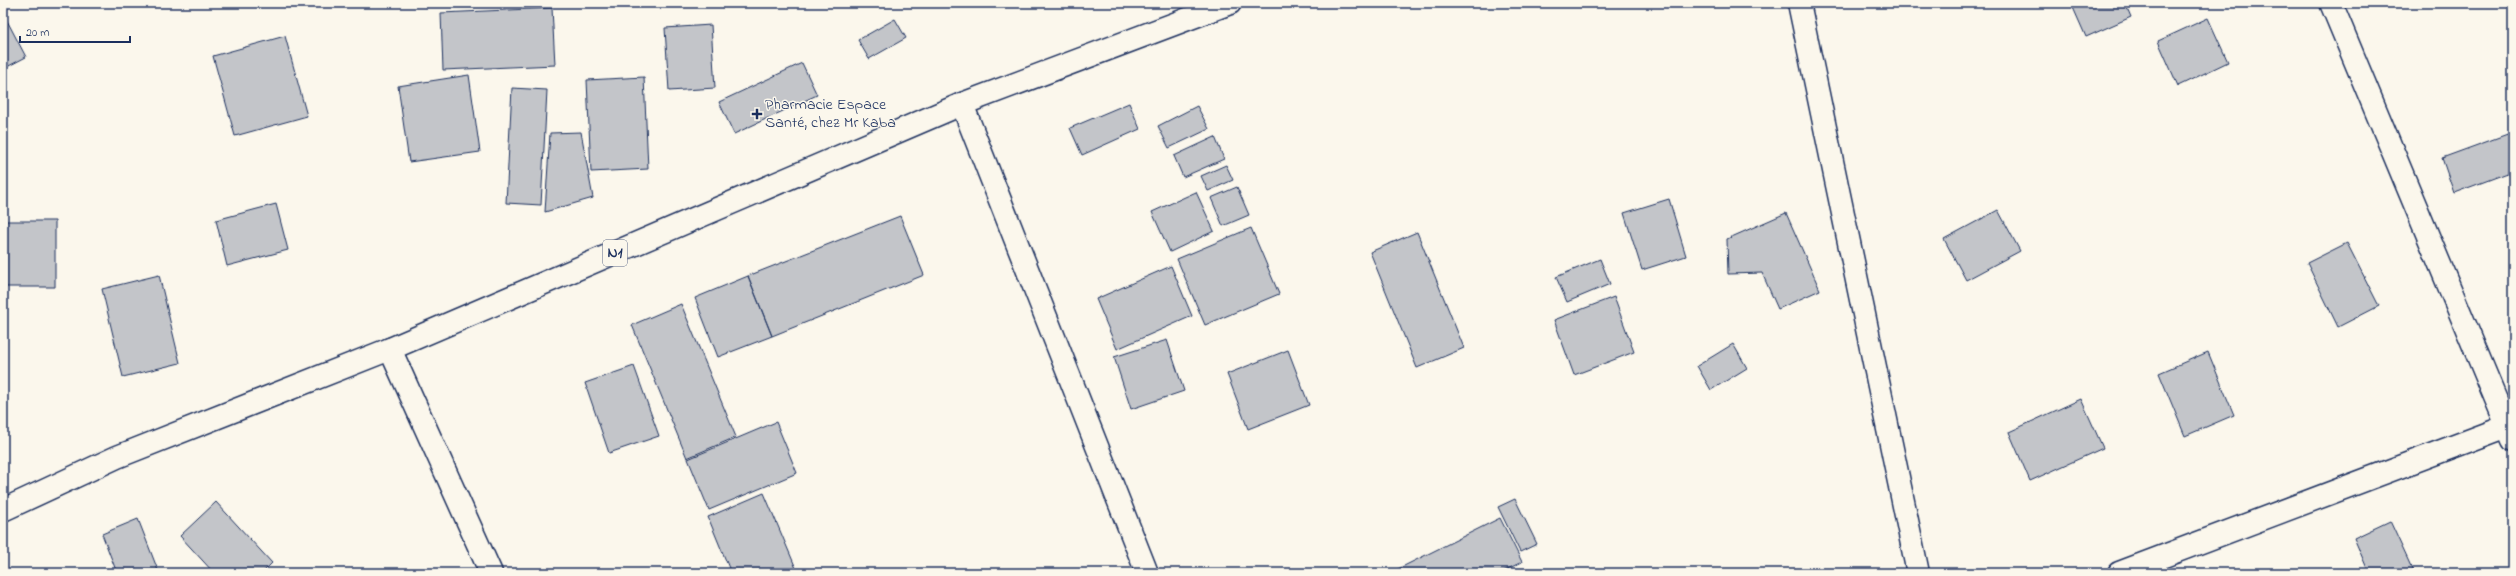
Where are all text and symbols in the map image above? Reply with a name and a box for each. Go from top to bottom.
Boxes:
scale bar [20,18,130,44]
text: 20 m [26,24,49,42]
place label: Pharmacie Espace Santé, chez Mr Kaba [765,93,896,135]
marker: Pharmacie Espace Santé, chez Mr Kaba [752,109,762,119]
road number: N1 [603,240,627,266]

